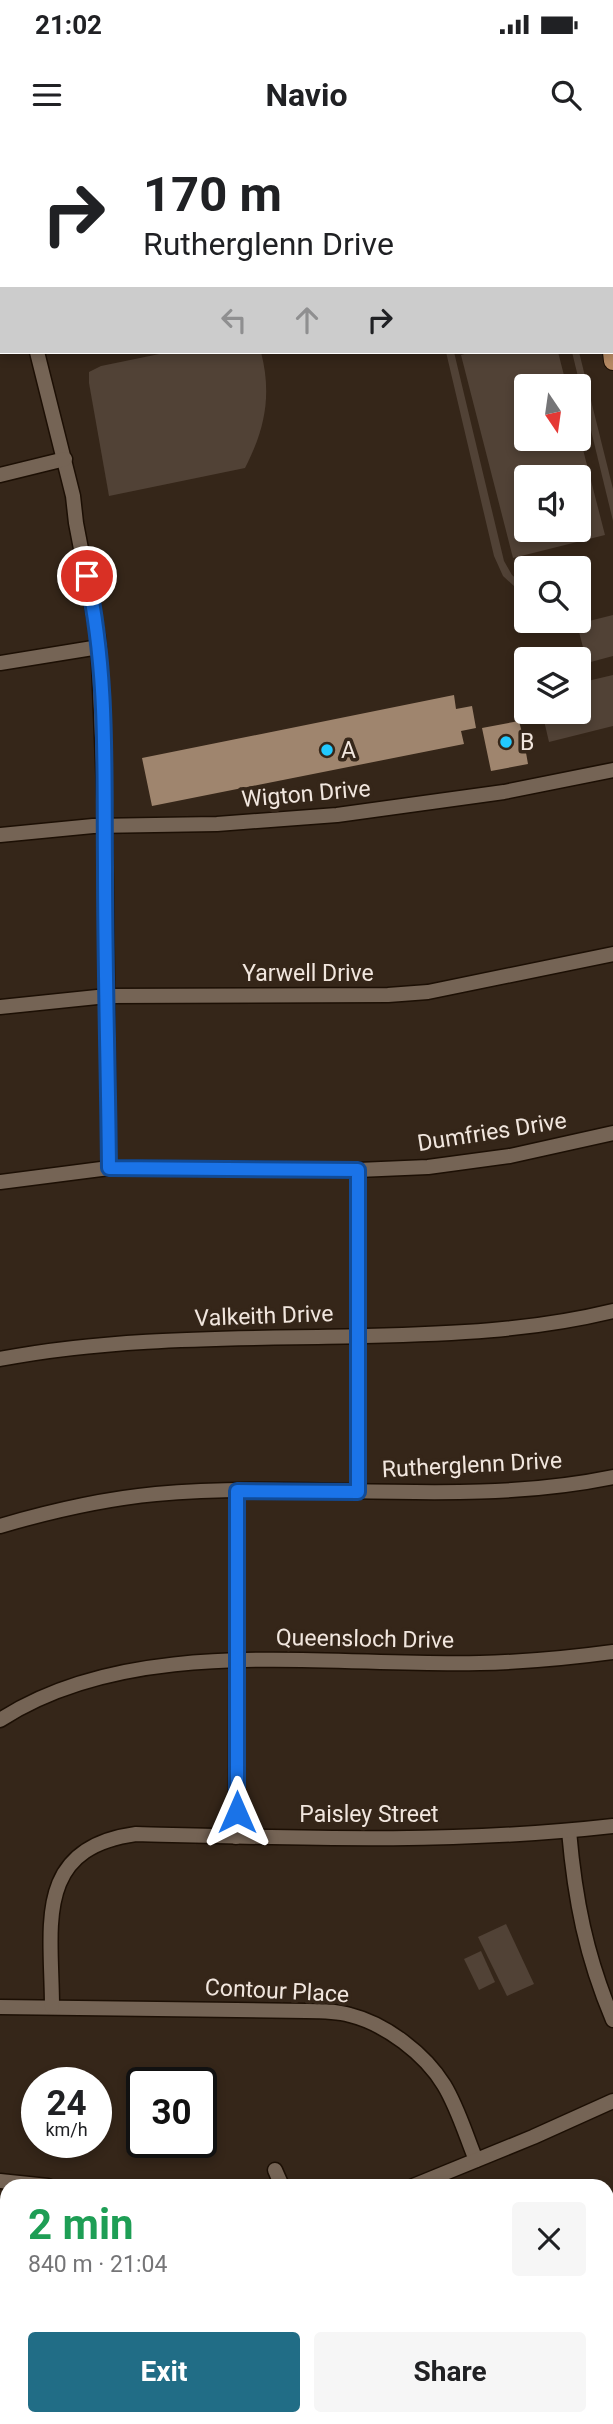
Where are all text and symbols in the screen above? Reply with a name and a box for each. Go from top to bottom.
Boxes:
text: 21:02 [35,10,102,40]
icon: menu [28,76,66,114]
text: Navio [265,76,348,114]
icon: search [547,76,585,114]
text: 170 m [143,166,282,223]
icon: right [28,168,119,259]
text: Rutherglenn Drive [143,225,394,263]
icon: left [215,301,253,339]
icon: ahead [288,301,326,339]
icon: right [361,301,399,339]
north arrow [514,374,592,452]
map controls [514,374,591,724]
button: sound [514,465,591,542]
pin [57,546,117,606]
button: search [514,556,591,633]
icon: arrive [68,557,106,595]
button: layers [514,647,591,724]
place label: B [520,729,534,756]
marker: B [498,734,514,750]
place label: A [341,737,356,764]
marker: A [319,742,335,758]
street label: Wigton Drive [240,775,372,813]
street label: Yarwell Drive [242,960,374,987]
street label: Dumfries Drive [415,1107,569,1157]
street label: Valkeith Drive [194,1300,334,1332]
street label: Rutherglenn Drive [381,1447,563,1483]
street label: Queensloch Drive [276,1624,454,1654]
position arrow [200,1775,274,1849]
street label: Paisley Street [299,1801,439,1828]
street label: Contour Place [204,1974,350,2008]
speed limit sign: 30 [126,2067,217,2158]
text: 24 [46,2083,87,2124]
text: km/h [45,2119,88,2140]
text: 2 min [28,2200,134,2249]
button: close [512,2202,586,2276]
text: 840 m · 21:04 [28,2251,167,2278]
button: Exit [28,2332,300,2412]
button: Share [314,2332,586,2412]

